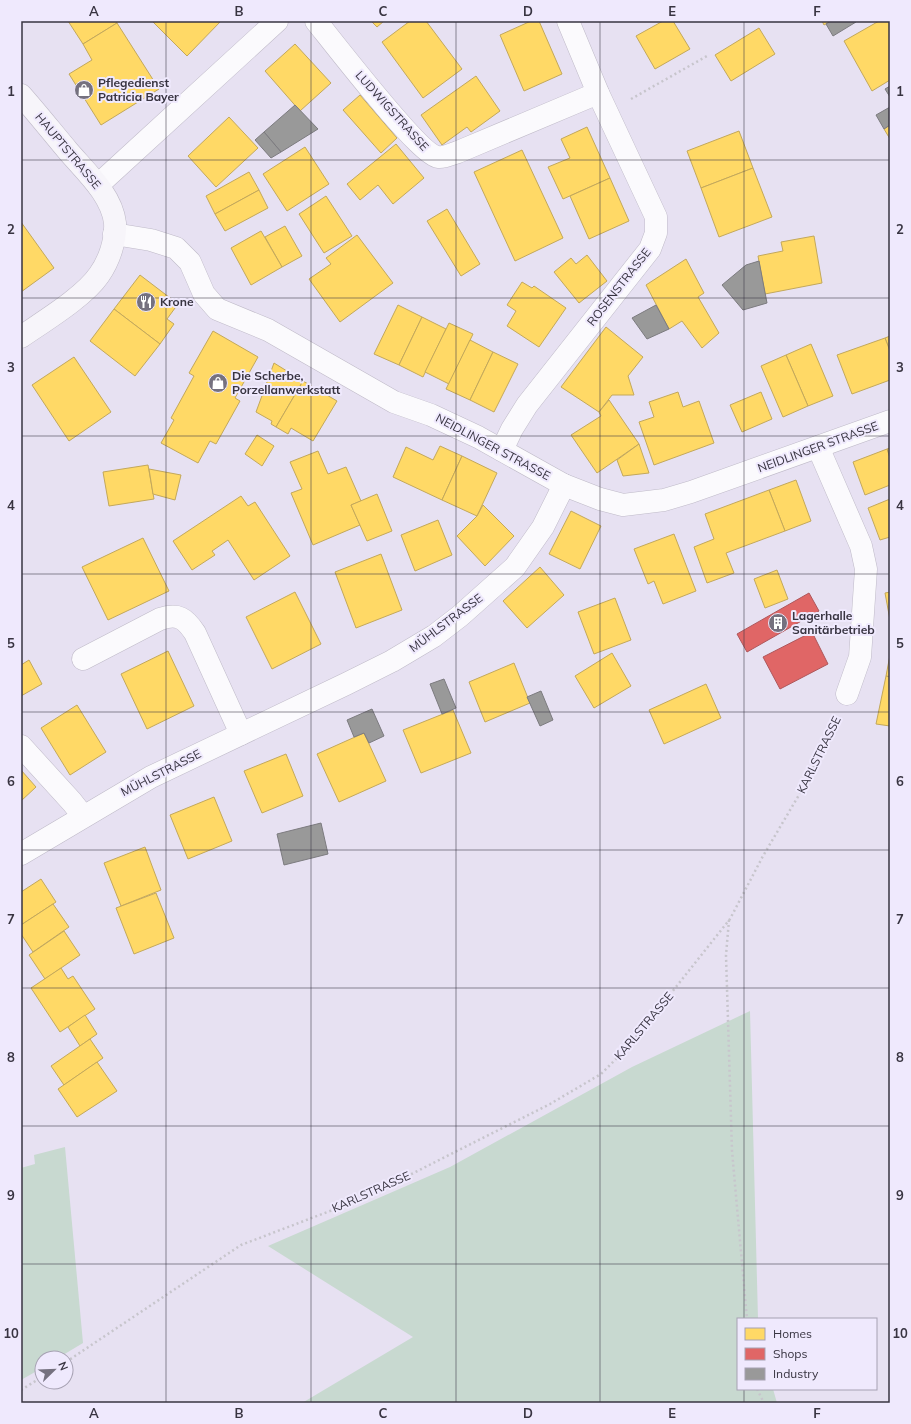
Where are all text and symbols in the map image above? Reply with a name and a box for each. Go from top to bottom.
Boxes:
text: A [89,3,99,19]
text: B [235,3,244,19]
text: C [379,3,388,19]
text: D [523,3,533,19]
text: E [668,3,676,19]
text: F [813,3,821,19]
street label: LUDWIGSTRASSE [353,68,432,154]
place label: Pflegedienst Patricia Bayer [98,75,179,104]
shop icon: Pflegedienst Patricia Bayer [73,79,95,101]
text: 1 [7,83,15,99]
text: 1 [896,83,904,99]
street label: HAUPTSTRASSE [32,110,105,192]
text: 2 [7,221,15,237]
text: 2 [896,221,904,237]
street label: ROSENSTRASSE [584,245,654,329]
restaurant icon: Krone [135,291,157,313]
place label: Krone [160,294,194,309]
text: 3 [7,359,15,375]
text: 3 [896,359,904,375]
place label: Die Scherbe, Porzellanwerkstatt [232,368,341,397]
shop icon: Die Scherbe, Porzellanwerkstatt [207,372,229,394]
street label: NEIDLINGER STRASSE [433,410,553,483]
street label: NEIDLINGER STRASSE [755,418,880,475]
text: 4 [7,497,15,513]
text: 4 [896,497,904,513]
street label: MÜHLSTRASSE [406,590,485,655]
place label: Lagerhalle Sanitärbetrieb [792,608,875,637]
building icon: Lagerhalle Sanitärbetrieb [767,612,789,634]
text: 5 [7,635,15,651]
text: 5 [896,635,904,651]
street label: KARLSTRASSE [793,714,844,796]
street label: MÜHLSTRASSE [118,746,203,799]
text: 6 [7,773,15,789]
text: 6 [896,773,904,789]
text: 7 [7,911,15,927]
text: 7 [896,911,904,927]
street label: KARLSTRASSE [611,989,676,1063]
text: 8 [7,1049,15,1065]
text: 8 [896,1049,904,1065]
street label: KARLSTRASSE [329,1168,412,1216]
text: 9 [7,1187,15,1203]
text: 9 [896,1187,904,1203]
legend [737,1318,877,1390]
text: 10 [3,1325,19,1341]
text: 10 [892,1325,908,1341]
text: Homes [773,1326,812,1341]
text: Shops [773,1346,808,1361]
north arrow [34,1350,74,1390]
text: N [55,1360,71,1373]
text: Industry [773,1366,819,1381]
text: A [89,1405,99,1421]
text: B [235,1405,244,1421]
text: C [379,1405,388,1421]
text: D [523,1405,533,1421]
text: E [668,1405,676,1421]
text: F [813,1405,821,1421]

